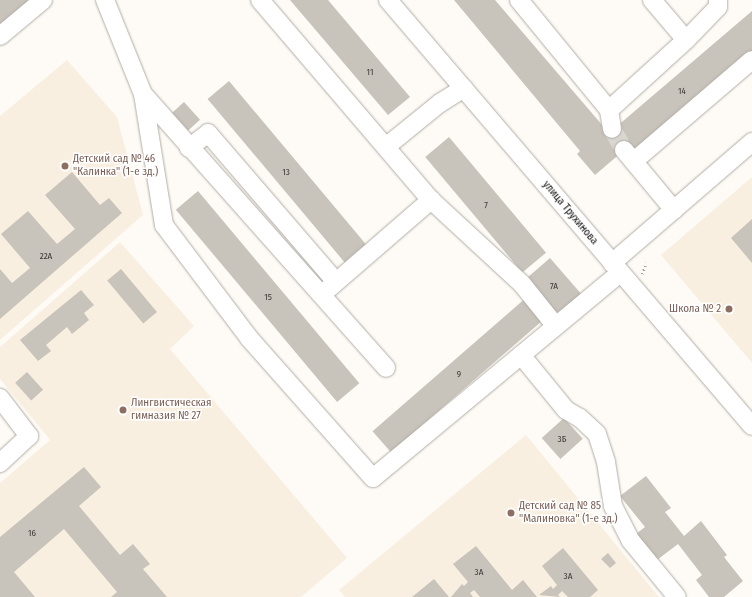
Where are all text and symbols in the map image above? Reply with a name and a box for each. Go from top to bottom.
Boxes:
house number: 11 [367,67,373,77]
house number: 14 [678,86,686,96]
place label: Детский сад № 46 "Калинка" (1-е зд.) [73,153,158,179]
marker: Детский сад № 46 "Калинка" (1-е зд.) [60,161,70,171]
house number: 13 [282,167,290,177]
street label: улица Трухинова [540,178,600,248]
house number: 7 [484,200,488,210]
house number: 22А [40,251,52,261]
house number: 7А [550,281,558,291]
house number: 15 [264,292,272,302]
place label: Школа № 2 [669,302,721,316]
marker: Школа № 2 [724,304,734,314]
house number: 9 [457,369,461,379]
place label: Лингвистическая гимназия № 27 [131,397,211,423]
marker: Лингвистическая гимназия № 27 [118,405,128,415]
house number: 3Б [558,434,566,444]
place label: Детский сад № 85 "Малиновка" (1-е зд.) [519,500,618,526]
marker: Детский сад № 85 "Малиновка" (1-е зд.) [506,508,516,518]
house number: 16 [28,528,36,538]
house number: 3А [475,567,483,577]
house number: 3А [564,571,572,581]

